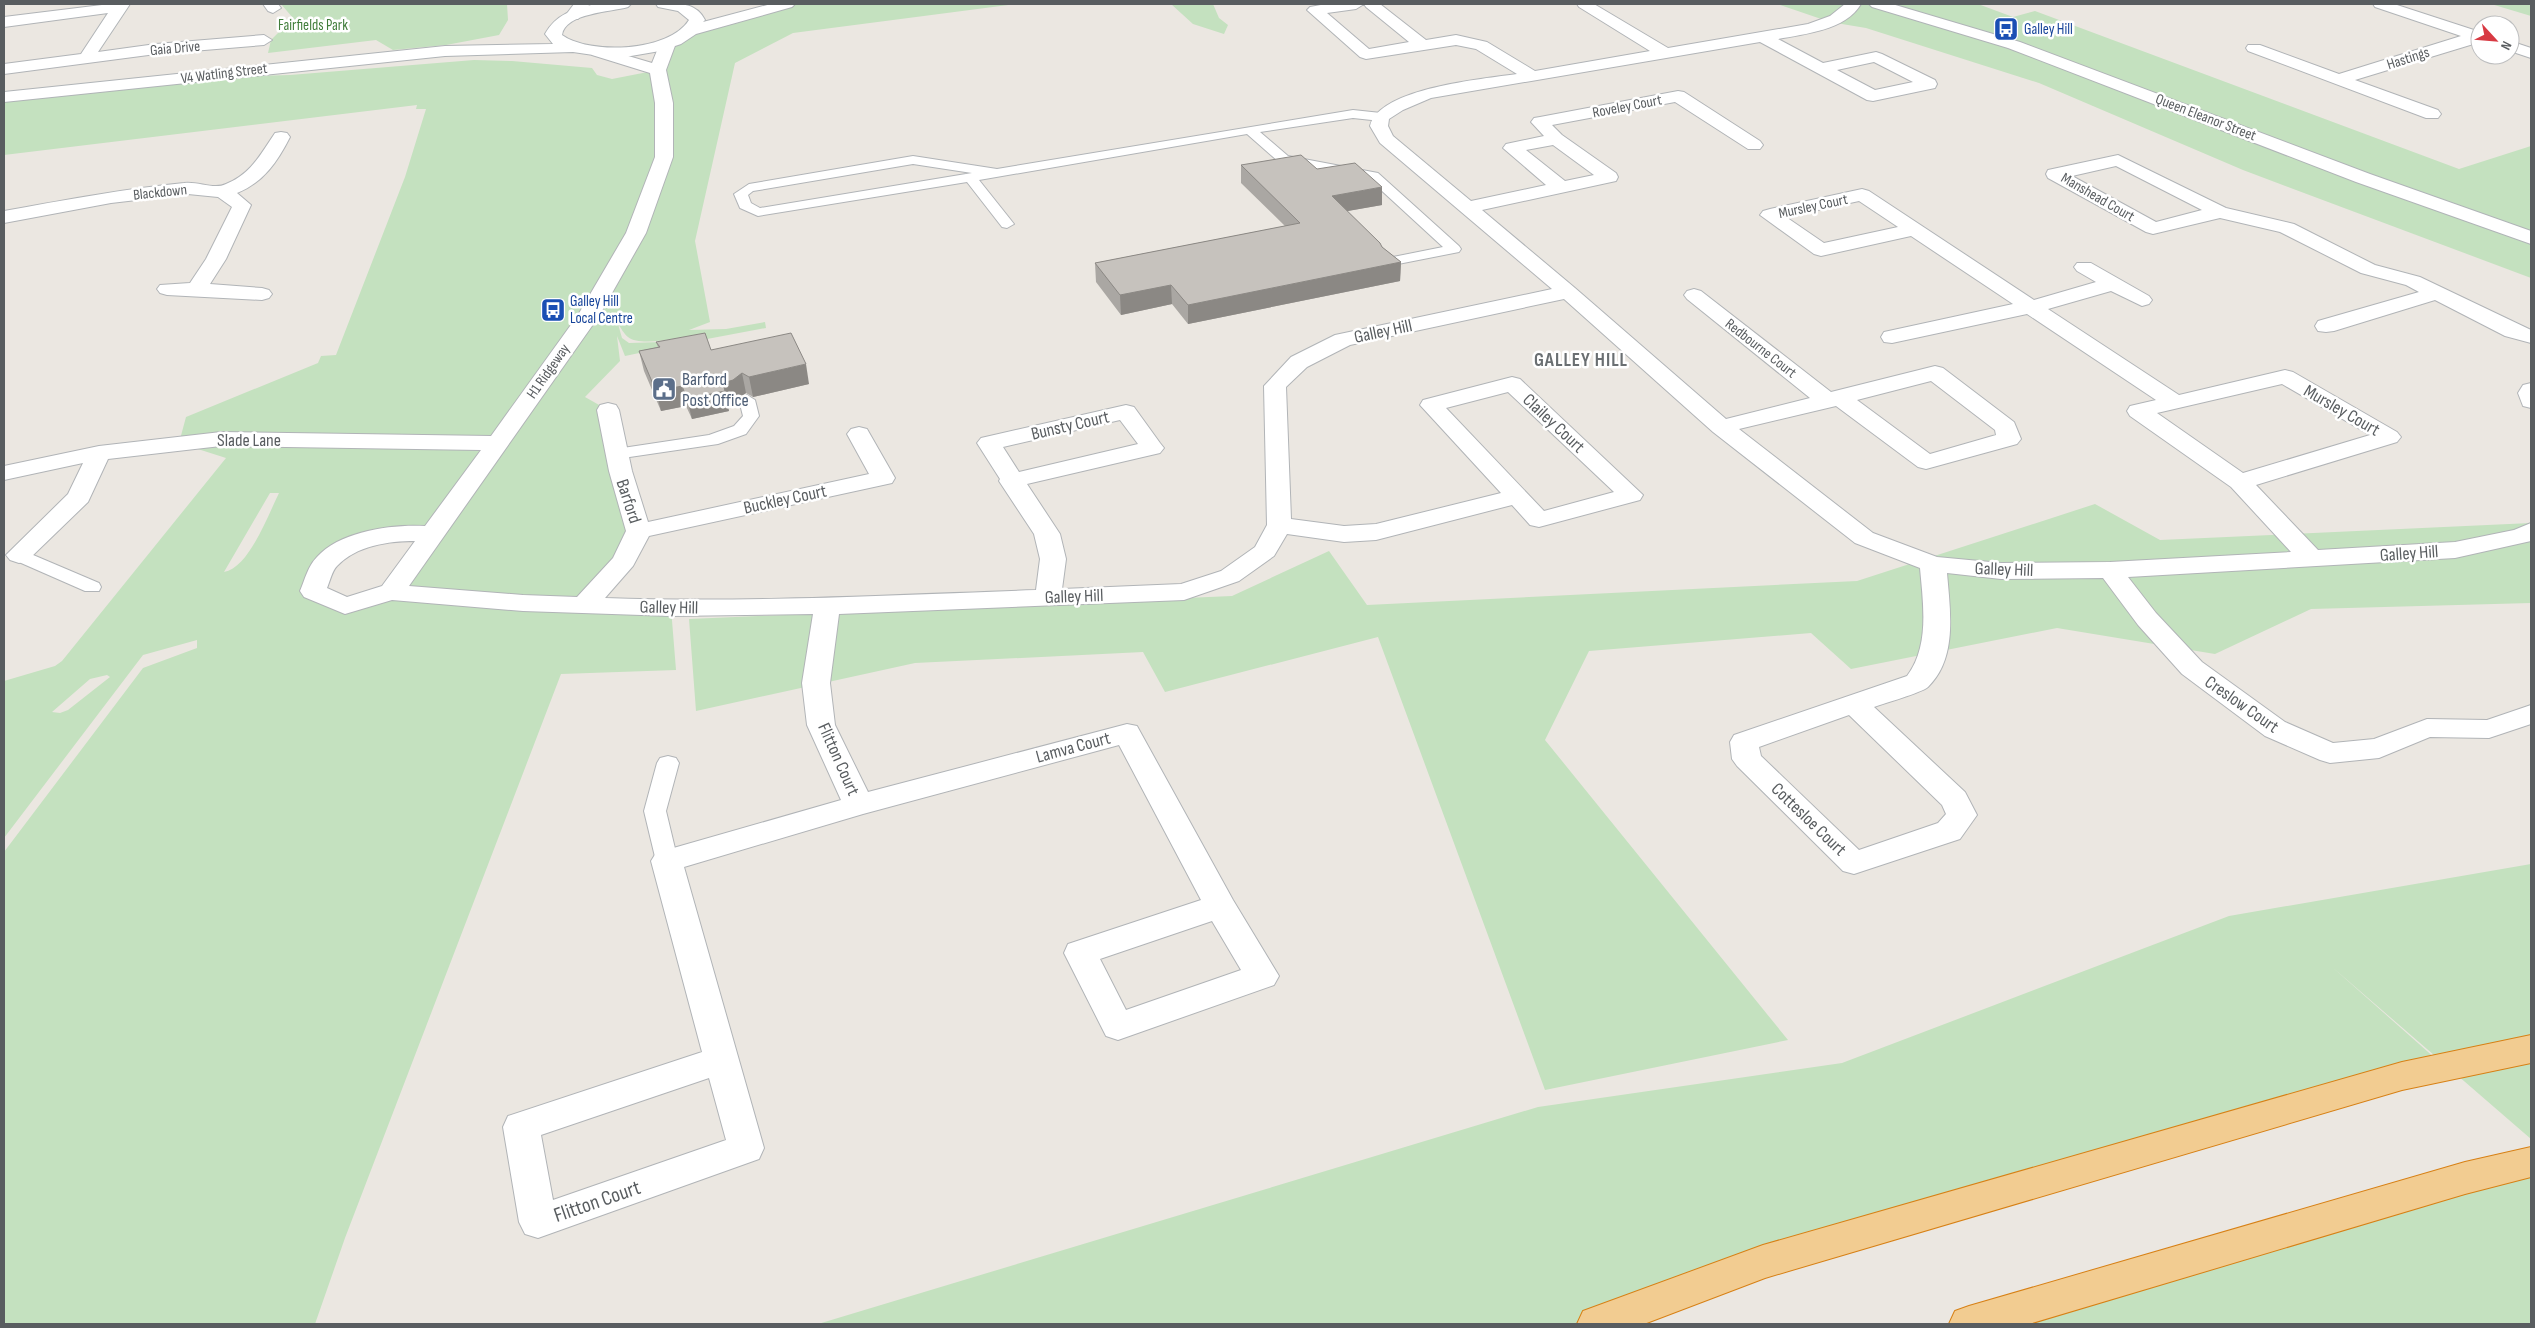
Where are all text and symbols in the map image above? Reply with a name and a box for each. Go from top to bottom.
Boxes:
north arrow [2470,15,2520,65]
park label: Fairfields Park [278,16,348,35]
bus stop icon: Galley Hill [1993,16,2019,42]
place label: Galley Hill [2024,20,2073,39]
street label: Gaia Drive [149,37,201,60]
text: N [2497,38,2516,53]
street label: Hastings [2384,43,2432,74]
street label: V4 Watling Street [180,59,269,88]
street label: Roveley Court [1591,90,1664,123]
street label: Queen Eleanor Street [2153,90,2259,146]
street label: Manshead Court [2057,169,2138,226]
street label: Blackdown [132,180,188,205]
street label: Mursley Court [1777,190,1850,223]
place label: Galley Hill Local Centre [570,292,633,328]
bus stop icon: Galley Hill Local Centre [540,297,566,323]
street label: Galley Hill [1352,315,1414,348]
street label: Redbourne Court [1721,315,1801,382]
street label: H1 Ridgeway [523,340,574,402]
district label: GALLEY HILL [1534,349,1628,372]
place label: Barford Post Office [682,369,749,411]
public building icon: Barford Post Office [651,376,677,402]
street label: Mursley Court [2300,380,2384,441]
street label: Clailey Court [1518,389,1589,458]
street label: Bunsty Court [1029,406,1112,445]
street label: Slade Lane [217,430,281,451]
street label: Barford [612,476,645,526]
street label: Buckley Court [742,480,829,519]
street label: Galley Hill [2379,541,2439,566]
street label: Galley Hill [1974,558,2034,581]
street label: Galley Hill [1044,585,1104,608]
street label: Galley Hill [639,596,698,619]
street label: Creslow Court [2201,671,2283,738]
street label: Flitton Court [813,720,864,799]
street label: Lamva Court [1034,727,1113,767]
street label: Cottesloe Court [1767,778,1851,861]
street label: Flitton Court [551,1175,644,1228]

